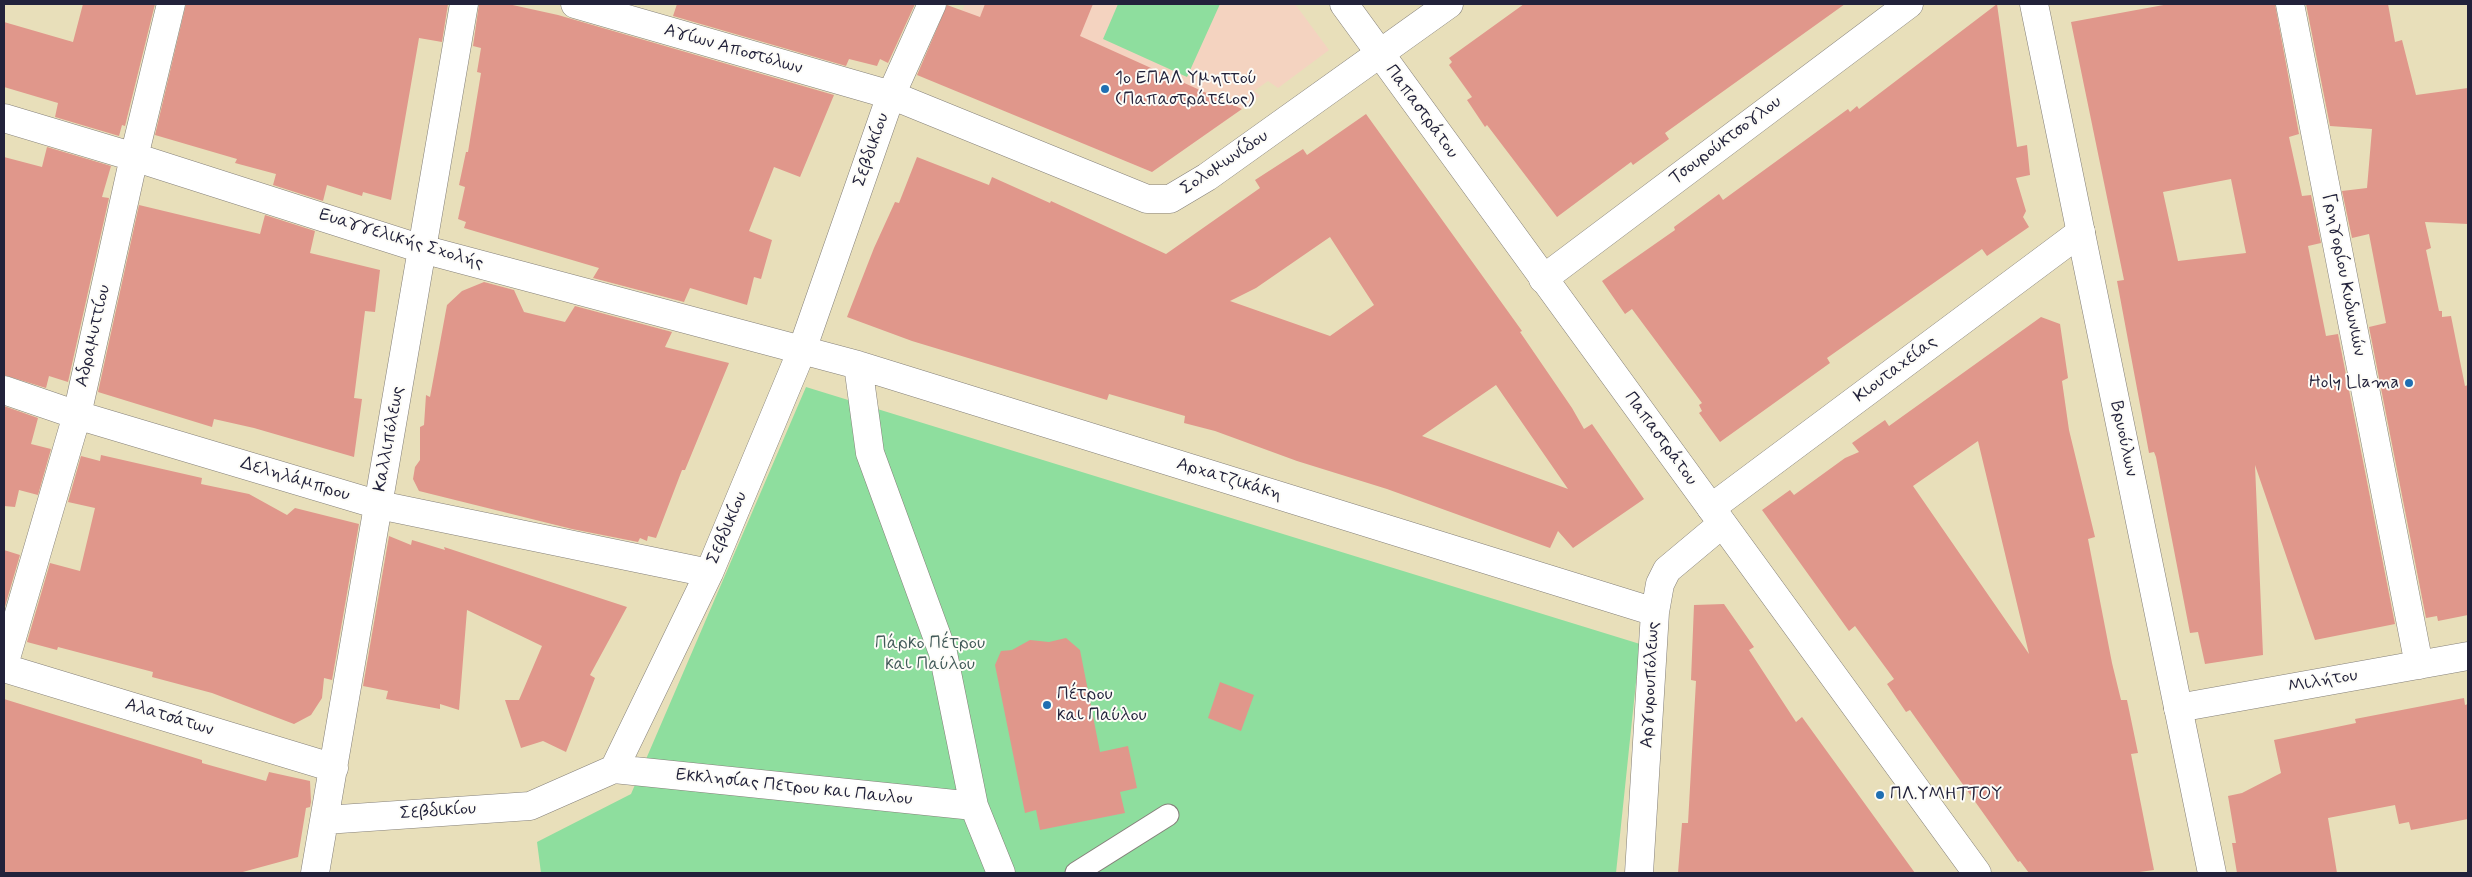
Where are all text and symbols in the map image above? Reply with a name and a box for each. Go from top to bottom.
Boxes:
street label: Αγίων Αποστόλων [661,20,805,80]
street label: Παπαστράτου [1380,61,1462,163]
place label: 1ο ΕΠΑΛ Υμηττού (Παπαστράτειος) [1115,68,1257,110]
marker: 1ο ΕΠΑΛ Υμηττού (Παπαστράτειος) [1099,83,1111,95]
street label: Τσουρούκτσογλου [1666,92,1786,190]
street label: Σεβδικίου [849,110,895,190]
street label: Σολομωνίδου [1177,126,1273,200]
street label: Γρηγορίου Κυδωνιών [2317,192,2369,358]
street label: Ευαγγελικής Σχολής [316,205,486,275]
street label: Αδραμυττίου [72,283,116,389]
street label: Κιουταχείας [1850,332,1942,408]
place label: Holy Llama [2309,372,2399,394]
marker: Holy Llama [2403,377,2415,389]
street label: Καλλιπόλεως [370,385,410,493]
street label: Παπαστράτου [1619,388,1701,490]
street label: Βρυούλων [2104,399,2142,479]
street label: Δεληλάμπρου [238,453,352,507]
street label: Αρχατζικάκη [1174,454,1284,506]
street label: Σεβδικίου [703,489,753,567]
street label: Αργυρουπόλεως [1637,621,1665,749]
park label: Πάρκο Πέτρου και Παύλου [875,633,985,676]
street label: Μιλήτου [2287,665,2359,699]
place label: Πέτρου και Παύλου [1057,684,1147,726]
street label: Αλατσάτων [122,694,216,742]
marker: Πέτρου και Παύλου [1041,699,1053,711]
street label: Εκκλησίας Πετρου και Παυλου [675,765,913,811]
place label: ΠΛ.ΥΜΗΤΤΟΥ [1890,784,2002,806]
marker: ΠΛ.ΥΜΗΤΤΟΥ [1874,789,1886,801]
street label: Σεβδικίου [399,799,477,825]

